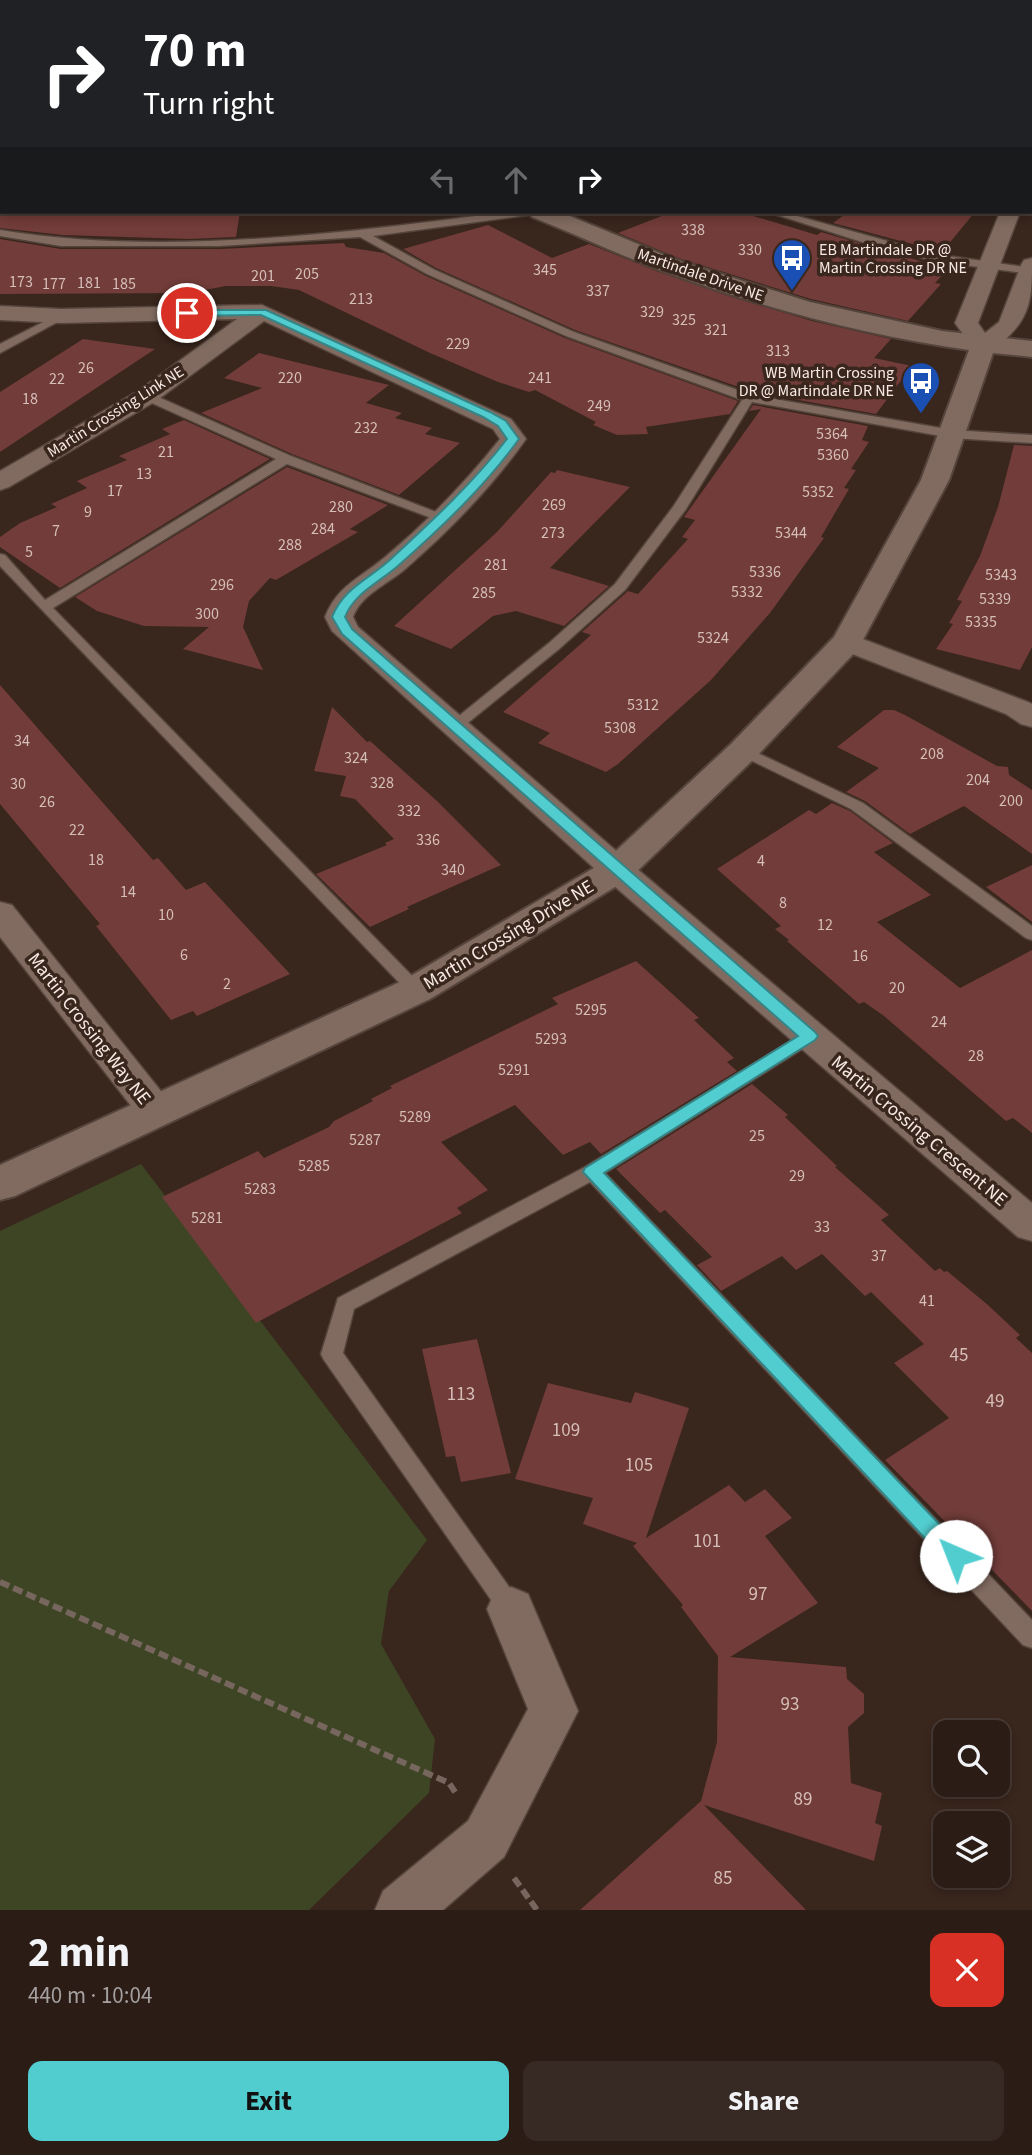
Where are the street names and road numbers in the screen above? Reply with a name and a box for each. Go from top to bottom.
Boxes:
street label: Martindale Drive NE [635,243,767,307]
street label: Martin Crossing Link NE [43,361,188,463]
street label: Martin Crossing Drive NE [418,874,599,997]
street label: Martin Crossing Way NE [21,947,157,1111]
street label: Martin Crossing Crescent NE [825,1049,1013,1213]

